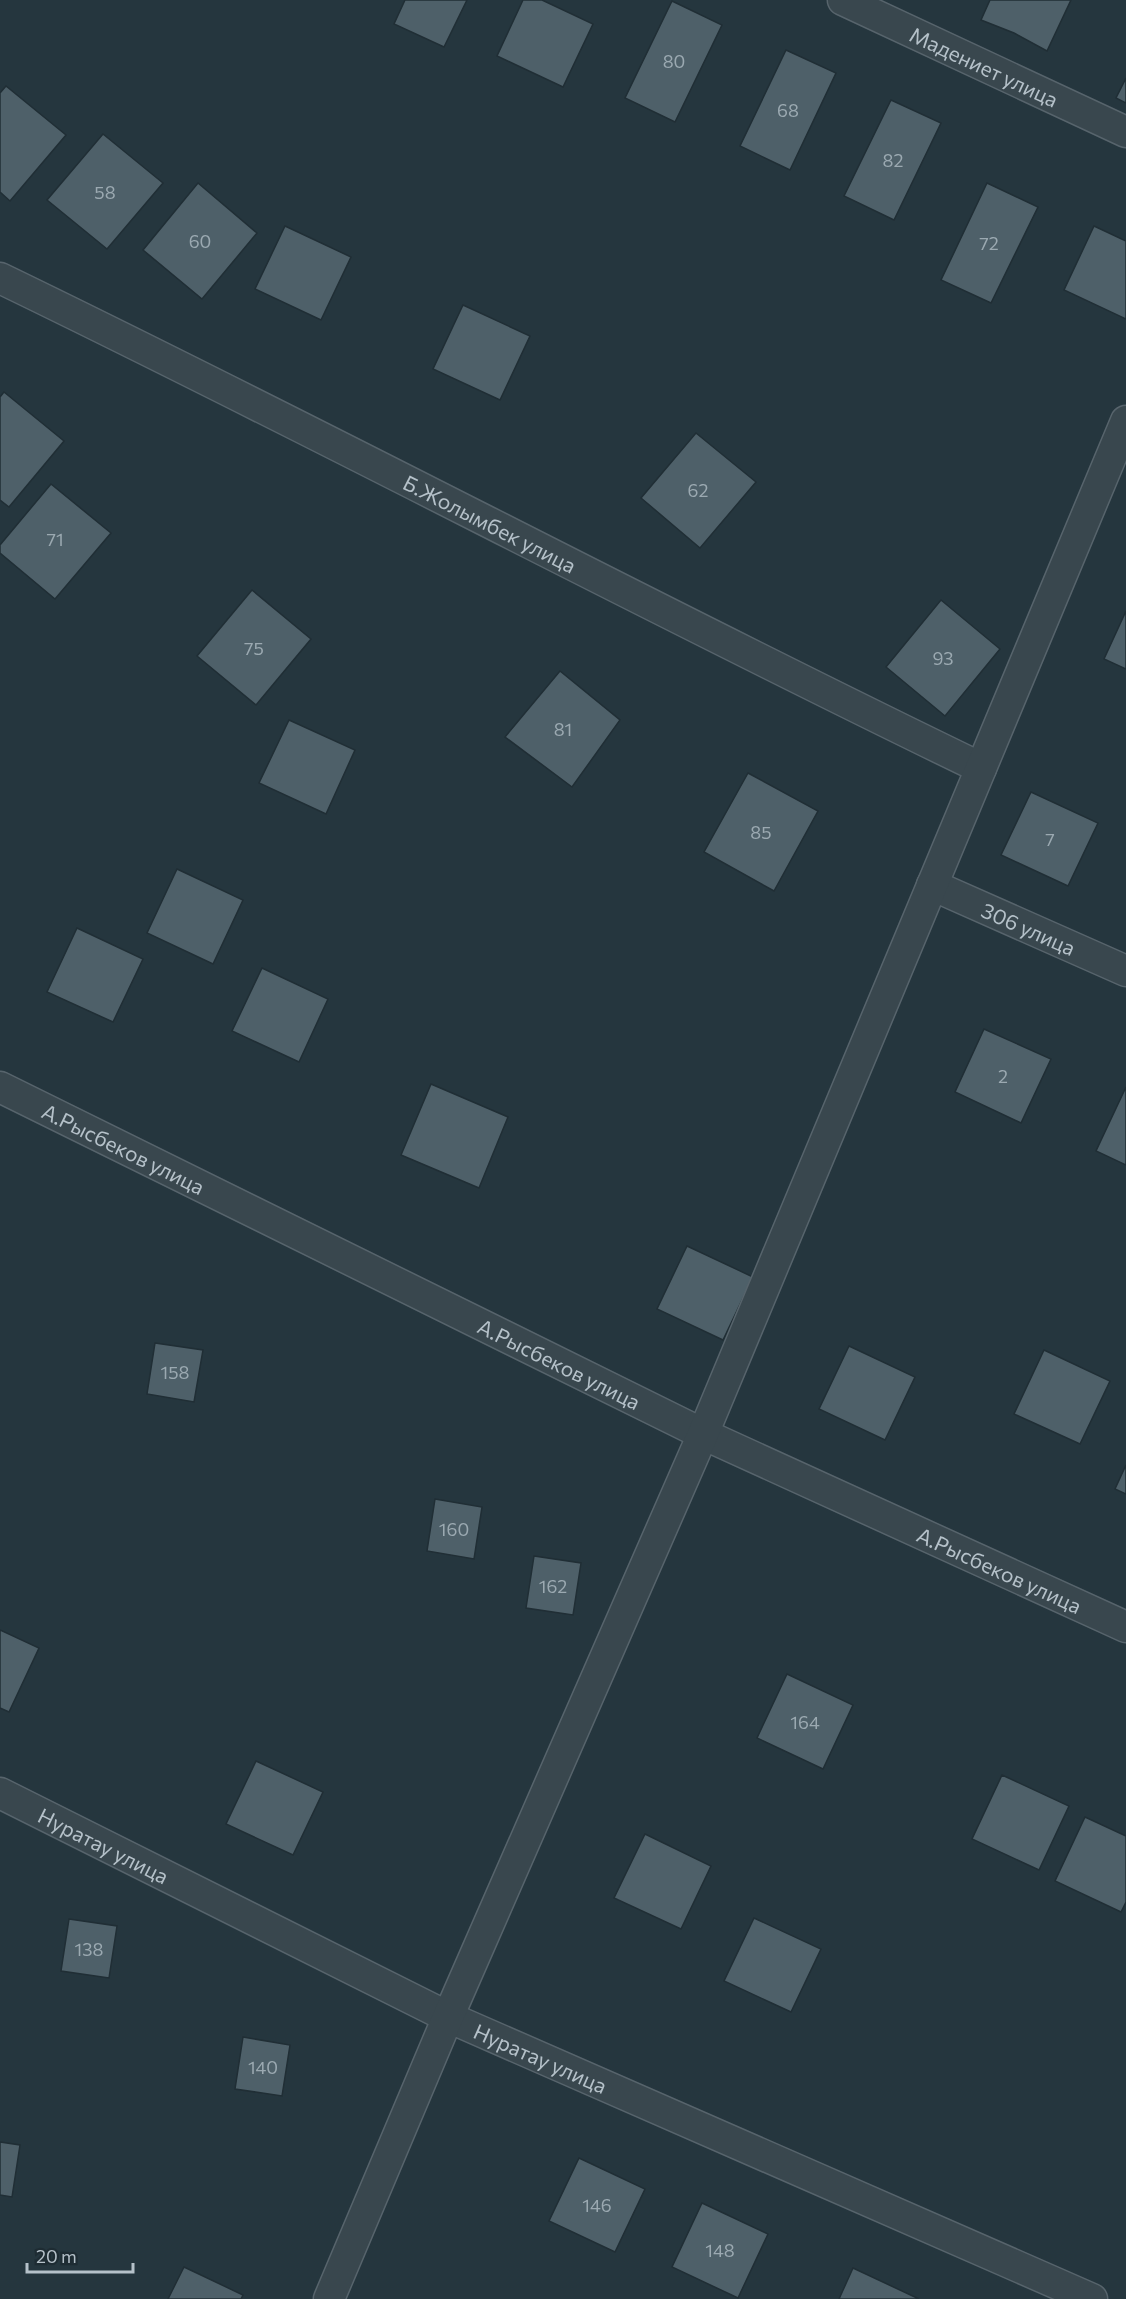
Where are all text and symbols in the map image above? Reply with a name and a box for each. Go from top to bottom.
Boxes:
street label: Мадениет улица [906,21,1062,111]
house number: 80 [663,50,685,72]
house number: 68 [777,99,799,121]
house number: 82 [883,149,903,171]
house number: 58 [94,181,116,203]
house number: 60 [189,230,211,252]
house number: 72 [979,232,999,254]
street label: Б.Жолымбек улица [400,469,581,577]
house number: 62 [688,479,708,501]
house number: 71 [46,528,64,550]
house number: 75 [244,637,264,659]
house number: 93 [932,647,954,669]
house number: 81 [554,718,572,740]
house number: 85 [750,821,772,843]
house number: 7 [1045,828,1055,850]
street label: 306 улица [978,896,1080,960]
house number: 2 [998,1065,1008,1087]
street label: А.Рысбеков улица [38,1097,209,1199]
street label: А.Рысбеков улица [474,1313,645,1414]
house number: 158 [161,1361,190,1383]
house number: 160 [439,1518,469,1540]
street label: А.Рысбеков улица [913,1521,1086,1618]
house number: 162 [539,1575,567,1597]
house number: 164 [790,1711,820,1733]
street label: Нуратау улица [34,1802,173,1888]
house number: 138 [75,1938,104,1960]
street label: Нуратау улица [470,2017,611,2098]
house number: 140 [248,2056,278,2078]
house number: 146 [582,2194,612,2216]
scale bar [27,2236,134,2274]
house number: 148 [705,2239,735,2261]
text: 20 m [36,2245,77,2267]

